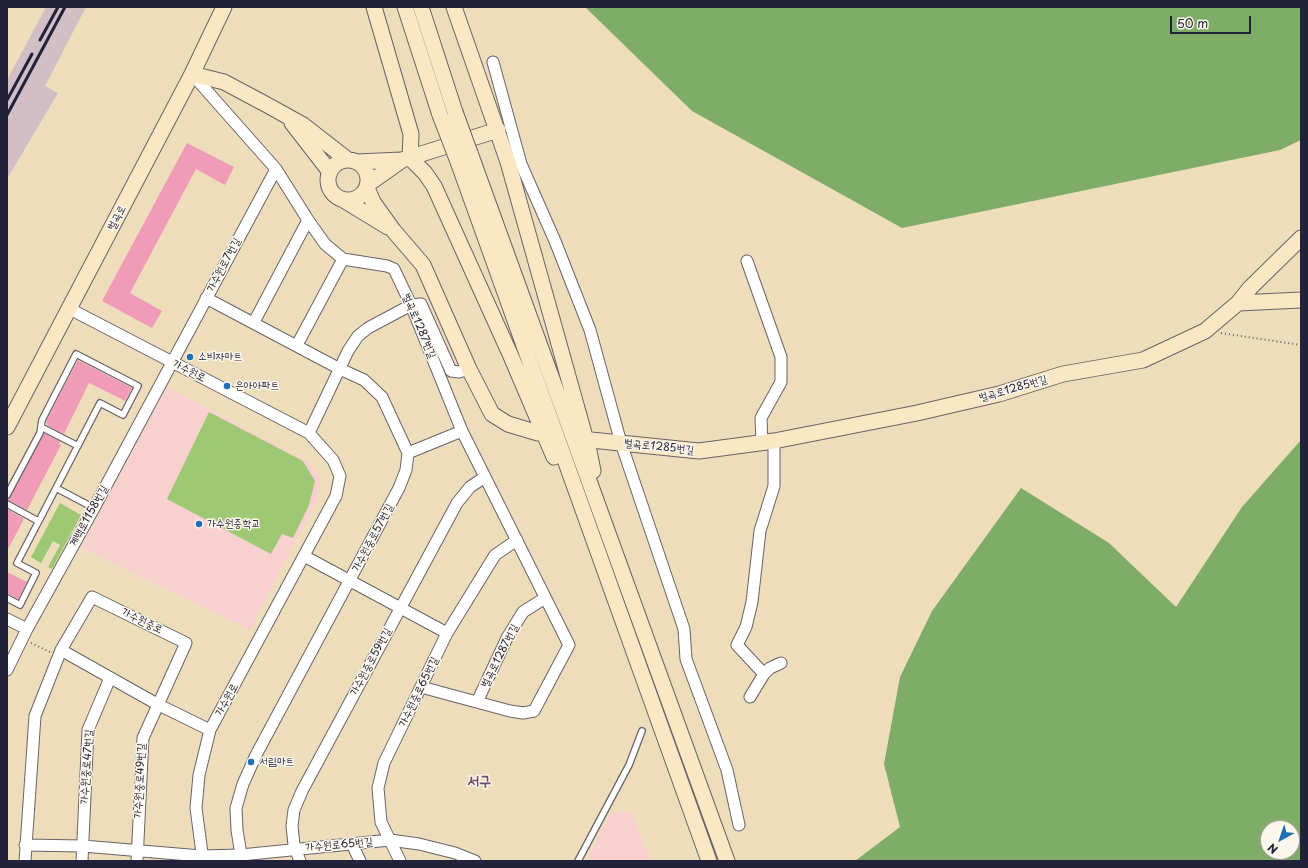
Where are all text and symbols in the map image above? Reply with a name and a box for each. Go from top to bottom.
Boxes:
scale bar [1172,8,1253,34]
text: 50 m [1177,14,1208,32]
street label: 벌곡로 [105,203,129,233]
street label: 가수원로7번길 [204,236,244,294]
street label: 벌곡로1287번길 [399,291,439,361]
place label: 소비자마트 [198,350,242,364]
marker: 소비자마트 [185,352,195,362]
street label: 가수원로 [170,357,208,385]
street label: 벌곡로1285번길 [977,373,1049,405]
place label: 은아아파트 [235,379,279,393]
marker: 은아아파트 [222,381,232,391]
street label: 벌곡로1285번길 [623,437,695,457]
street label: 계백로1158번길 [67,483,111,549]
street label: 가수원중로57번길 [350,502,396,574]
place label: 가수원중학교 [207,517,260,531]
marker: 가수원중학교 [194,519,204,529]
street label: 가수원중로 [119,605,165,637]
street label: 벌곡로1287번길 [478,622,522,690]
street label: 가수원중로59번길 [348,626,394,698]
street label: 가수원중로65번길 [396,655,442,729]
street label: 가수원로 [213,681,241,719]
street label: 가수원중로47번길 [78,729,96,805]
street label: 가수원중로49번길 [131,743,149,819]
place label: 서림마트 [259,755,294,769]
marker: 서림마트 [246,757,256,767]
district label: 서구 [467,773,491,791]
north arrow [1260,820,1300,860]
street label: 가수원로65번길 [305,835,373,855]
text: N [1264,839,1281,858]

